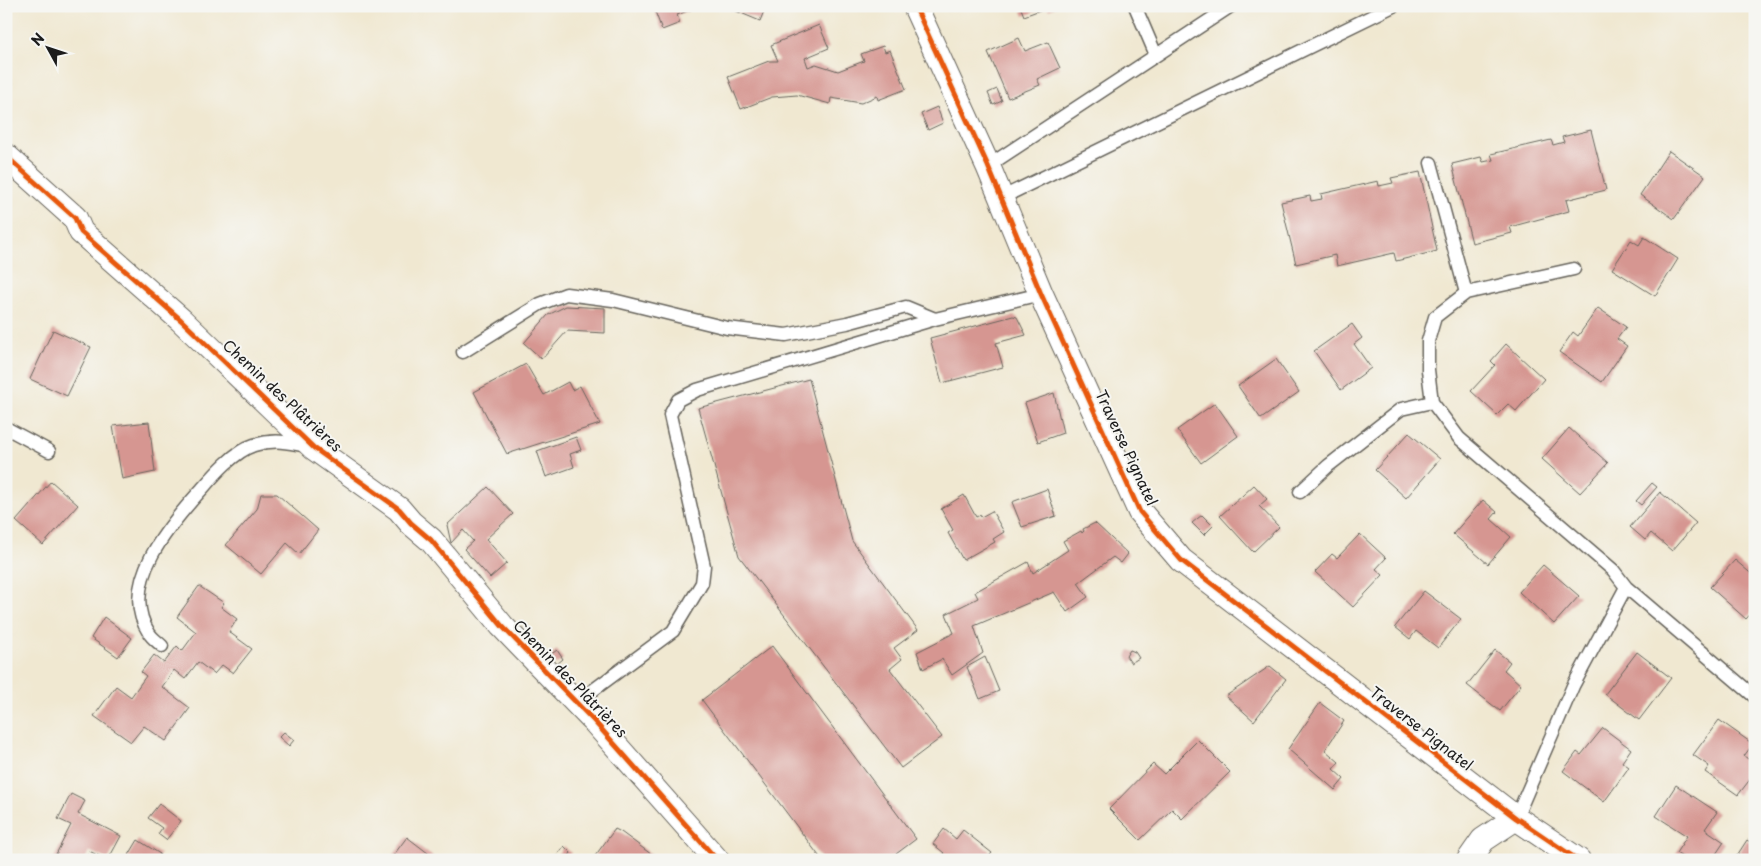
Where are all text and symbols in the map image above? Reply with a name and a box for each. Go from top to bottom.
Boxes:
north arrow [22,22,72,72]
text: N [26,28,49,50]
street label: Chemin des Plâtrières [218,333,348,457]
street label: Traverse Pignatel [1090,386,1164,509]
street label: Chemin des Plâtrières [509,614,634,742]
street label: Traverse Pignatel [1365,680,1478,775]

